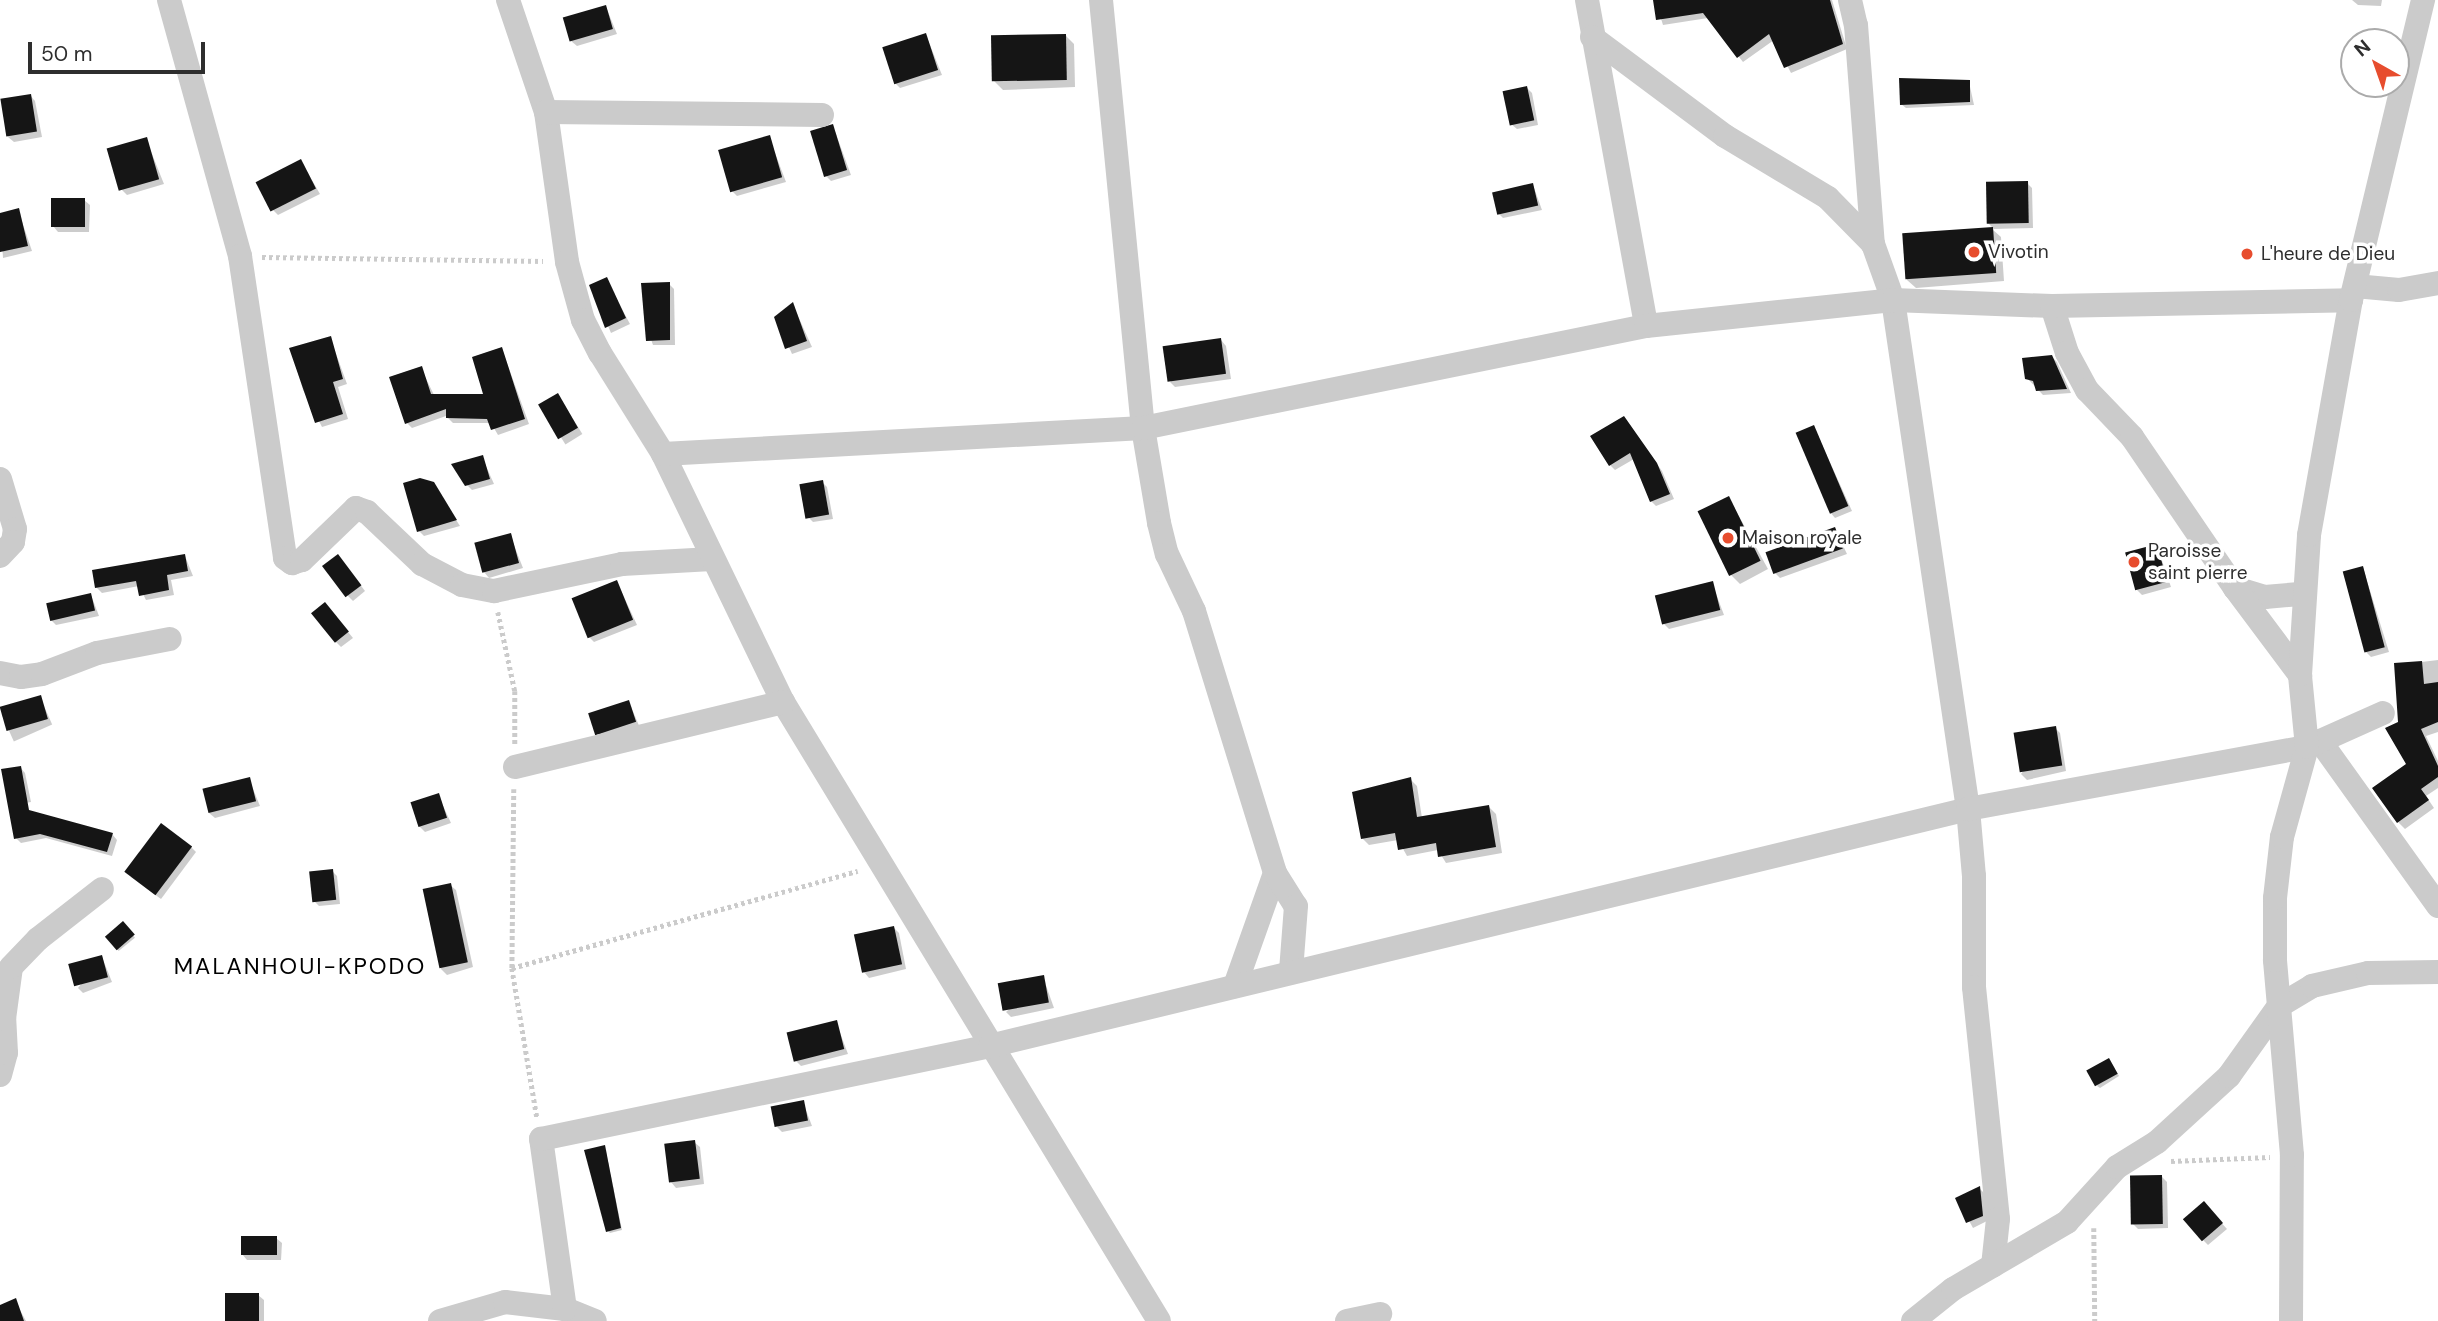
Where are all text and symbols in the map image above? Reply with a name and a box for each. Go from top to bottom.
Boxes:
scale bar [32,28,208,72]
north arrow [2340,28,2410,98]
text: N [2349,34,2376,62]
text: 50 m [41,40,92,68]
place label: Vivotin [1988,241,2049,263]
place label: L'heure de Dieu [2261,243,2395,265]
marker: Vivotin [1966,244,1982,260]
marker: L'heure de Dieu [2239,246,2255,262]
place label: Maison royale [1742,527,1862,549]
marker: Maison royale [1720,530,1736,546]
place label: Paroisse saint pierre [2148,540,2248,584]
marker: Paroisse saint pierre [2126,554,2142,570]
district label: MALANHOUI-KPODO [176,952,424,980]

